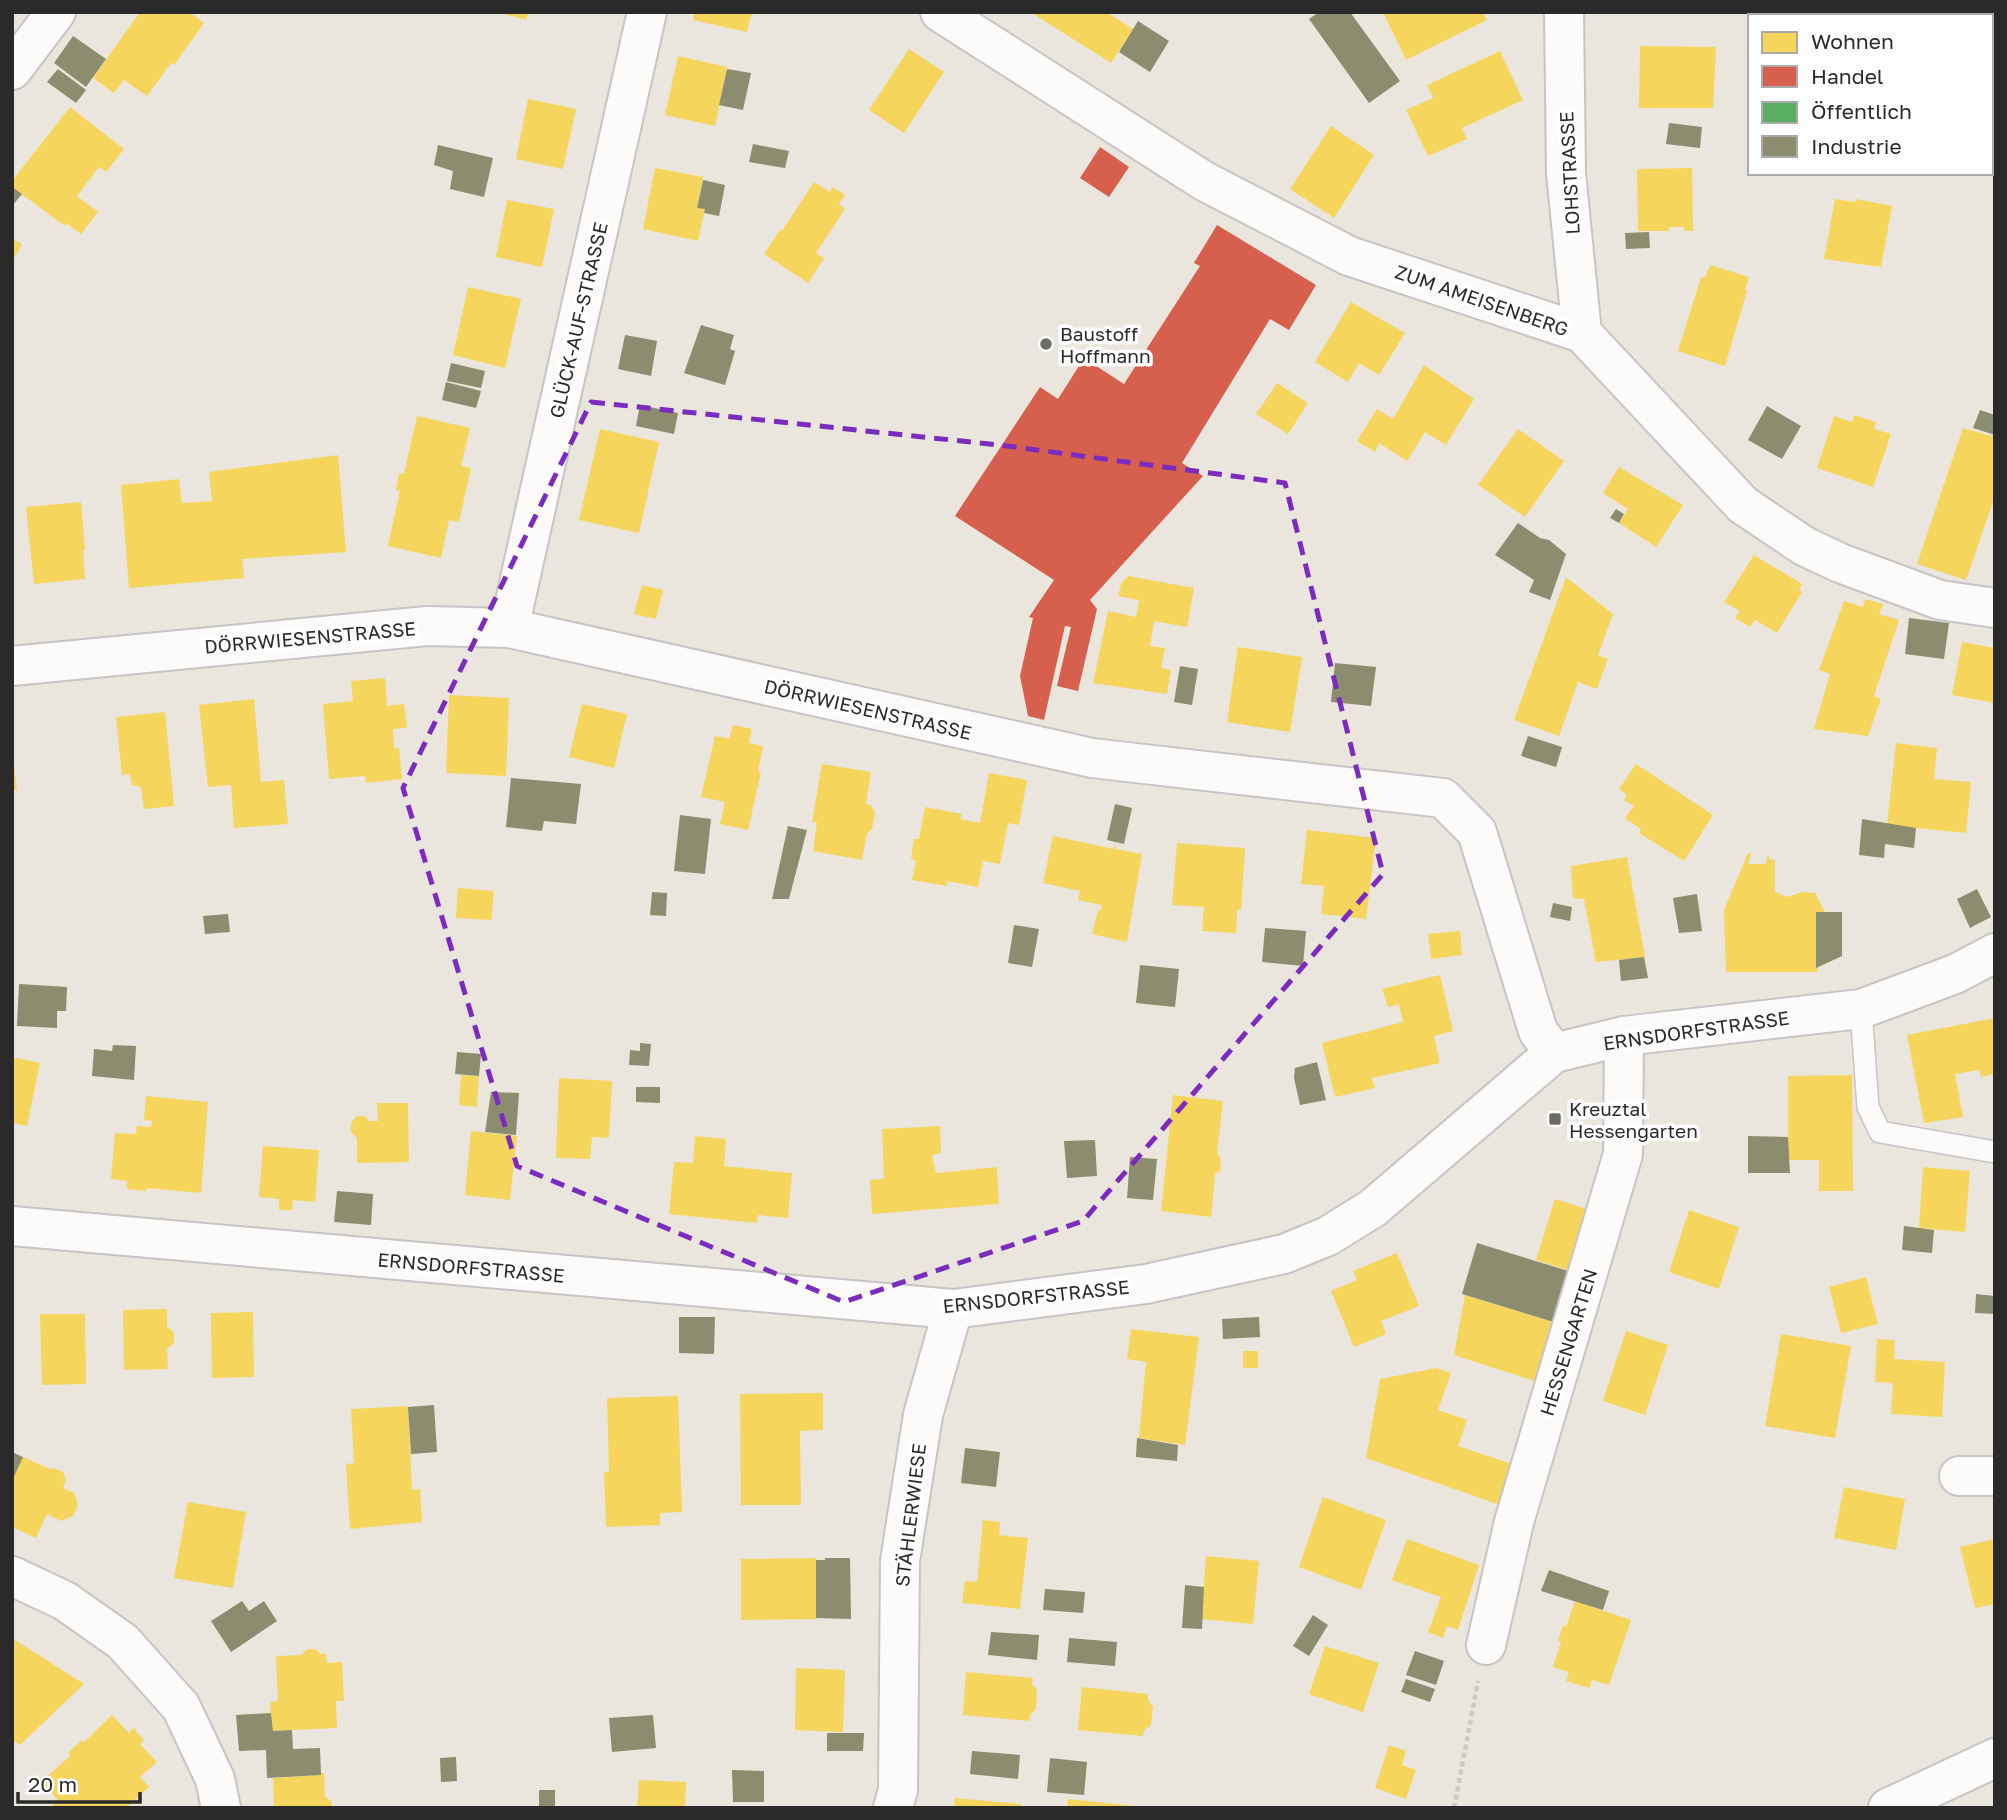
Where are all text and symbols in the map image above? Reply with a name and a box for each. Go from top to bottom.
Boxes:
legend [1748,14,1993,175]
text: Wohnen [1811,28,1894,54]
text: Handel [1811,63,1884,89]
text: Öffentlich [1811,98,1912,124]
street label: LOHSTRASSE [1554,111,1584,235]
text: Industrie [1811,133,1902,159]
street label: GLÜCK-AUF-STRASSE [544,220,612,420]
street label: ZUM AMEISENBERG [1392,260,1572,340]
place label: Baustoff Hoffmann [1060,322,1151,367]
marker: Baustoff Hoffmann [1038,336,1054,352]
street label: DÖRRWIESENSTRASSE [203,616,417,658]
street label: DÖRRWIESENSTRASSE [762,674,974,744]
street label: ERNSDORFSTRASSE [1601,1006,1791,1054]
place label: Kreuztal Hessengarten [1569,1097,1698,1142]
marker: Kreuztal Hessengarten [1547,1111,1563,1127]
street label: ERNSDORFSTRASSE [377,1247,565,1287]
street label: HESSENGARTEN [1535,1266,1601,1418]
street label: ERNSDORFSTRASSE [941,1275,1131,1317]
street label: STÄHLERWIESE [890,1442,930,1588]
scale bar [18,1760,140,1804]
text: 20 m [28,1771,77,1797]

